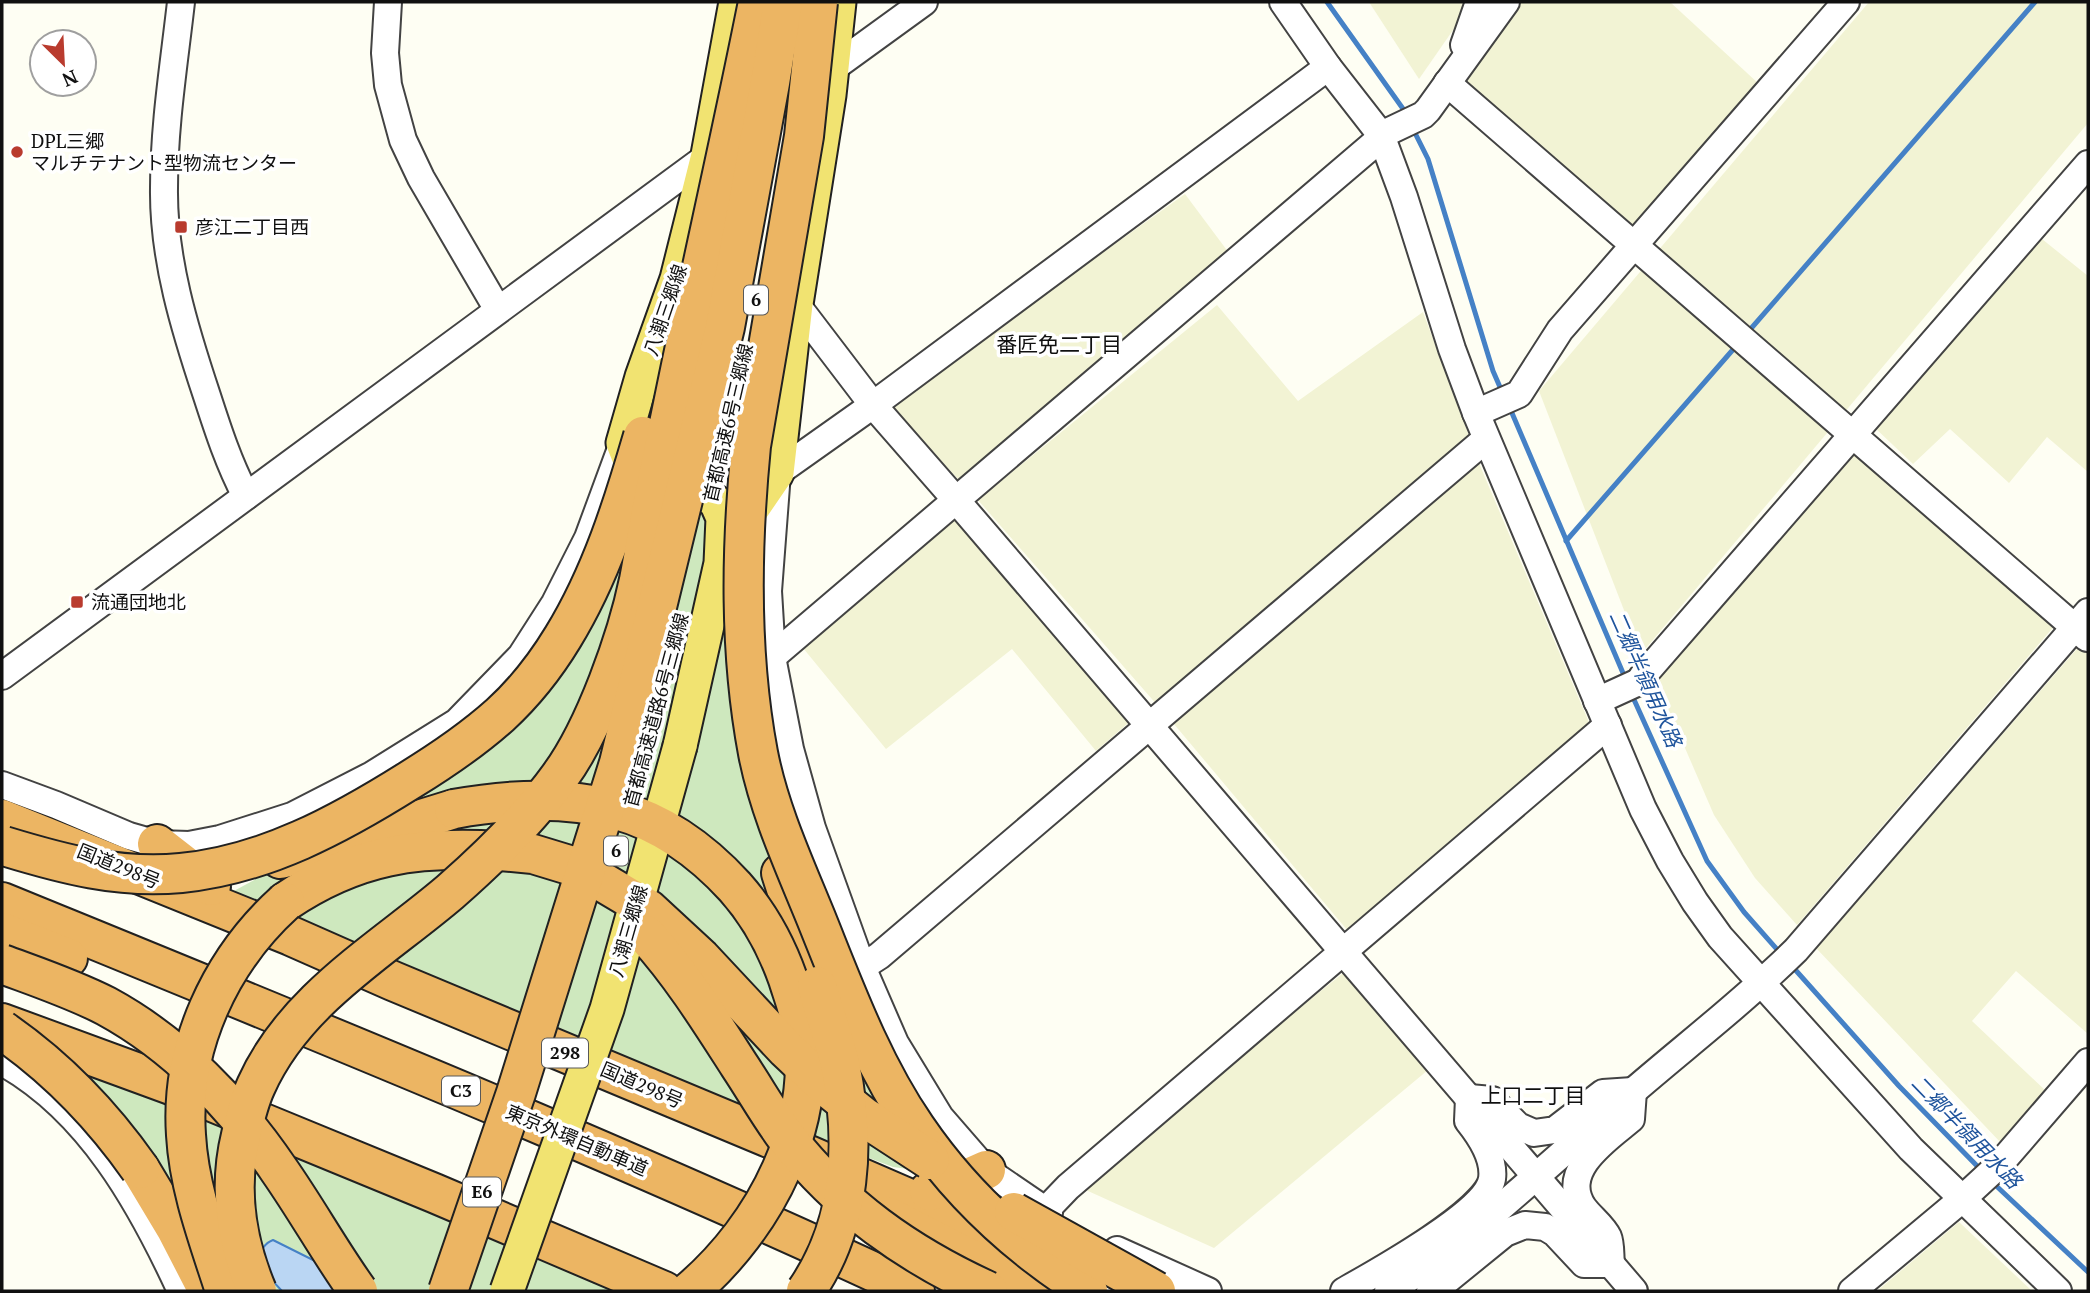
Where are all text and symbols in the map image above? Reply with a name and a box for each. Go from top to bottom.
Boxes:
north arrow [28,28,98,98]
text: N [58,65,82,94]
place label: DPL三郷 マルチテナント型物流センター [31,128,297,175]
marker: DPL三郷 マルチテナント型物流センター [9,144,25,160]
place label: 彦江二丁目西 [195,214,309,239]
marker: 彦江二丁目西 [173,219,189,235]
street label: 八潮三郷線 [637,261,692,359]
road number: 6 [744,286,768,314]
district label: 番匠免二丁目 [996,330,1122,358]
street label: 首都高速6号三郷線 [697,341,758,505]
place label: 流通団地北 [91,589,186,614]
marker: 流通団地北 [69,594,85,610]
water label: 二郷半領用水路 [1603,606,1689,753]
street label: 首都高速道路6号三郷線 [618,610,693,810]
road number: 6 [604,836,628,866]
street label: 国道298号 [74,838,164,893]
street label: 八潮三郷線 [602,882,653,980]
road number: 298 [542,1038,588,1068]
street label: 国道298号 [597,1056,687,1113]
water label: 二郷半領用水路 [1906,1069,2029,1195]
road number: C3 [442,1076,480,1106]
district label: 上口二丁目 [1481,1081,1586,1109]
street label: 東京外環自動車道 [502,1098,652,1181]
road number: E6 [463,1177,501,1206]

